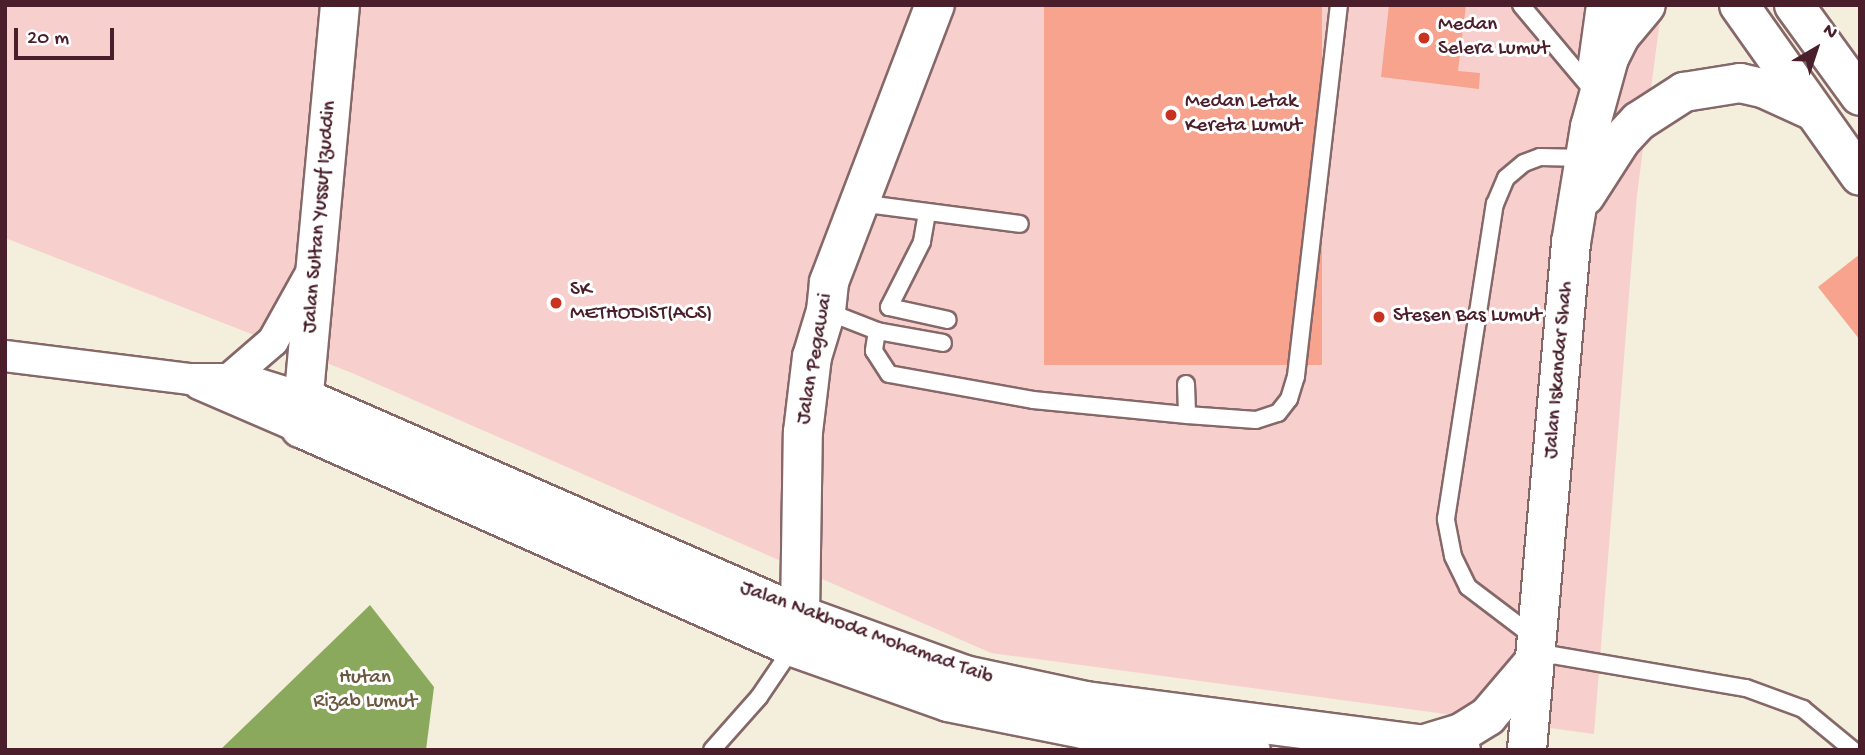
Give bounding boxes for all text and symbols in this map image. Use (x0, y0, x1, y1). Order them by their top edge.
place label: Medan Selera Lumut (1438, 13, 1549, 63)
scale bar (18, 14, 117, 58)
north arrow (1781, 14, 1851, 84)
text: N (1817, 19, 1842, 45)
text: 20 m (27, 27, 69, 52)
marker: Medan Selera Lumut (1416, 30, 1432, 46)
place label: Medan Letak Kereta Lumut (1185, 90, 1302, 140)
street label: Jalan Sultan Yussuf Izuddin (298, 100, 344, 334)
marker: Medan Letak Kereta Lumut (1163, 107, 1179, 123)
place label: SK METHODIST(ACS) (570, 278, 712, 328)
street label: Jalan Iskandar Shah (1540, 280, 1580, 460)
street label: Jalan Pegawai (792, 292, 840, 426)
marker: SK METHODIST(ACS) (548, 295, 564, 311)
place label: Stesen Bas Lumut (1393, 304, 1542, 330)
marker: Stesen Bas Lumut (1371, 309, 1387, 325)
street label: Jalan Nakhoda Mohamad Taib (736, 576, 996, 692)
park label: Hutan Rizab Lumut (313, 666, 417, 716)

